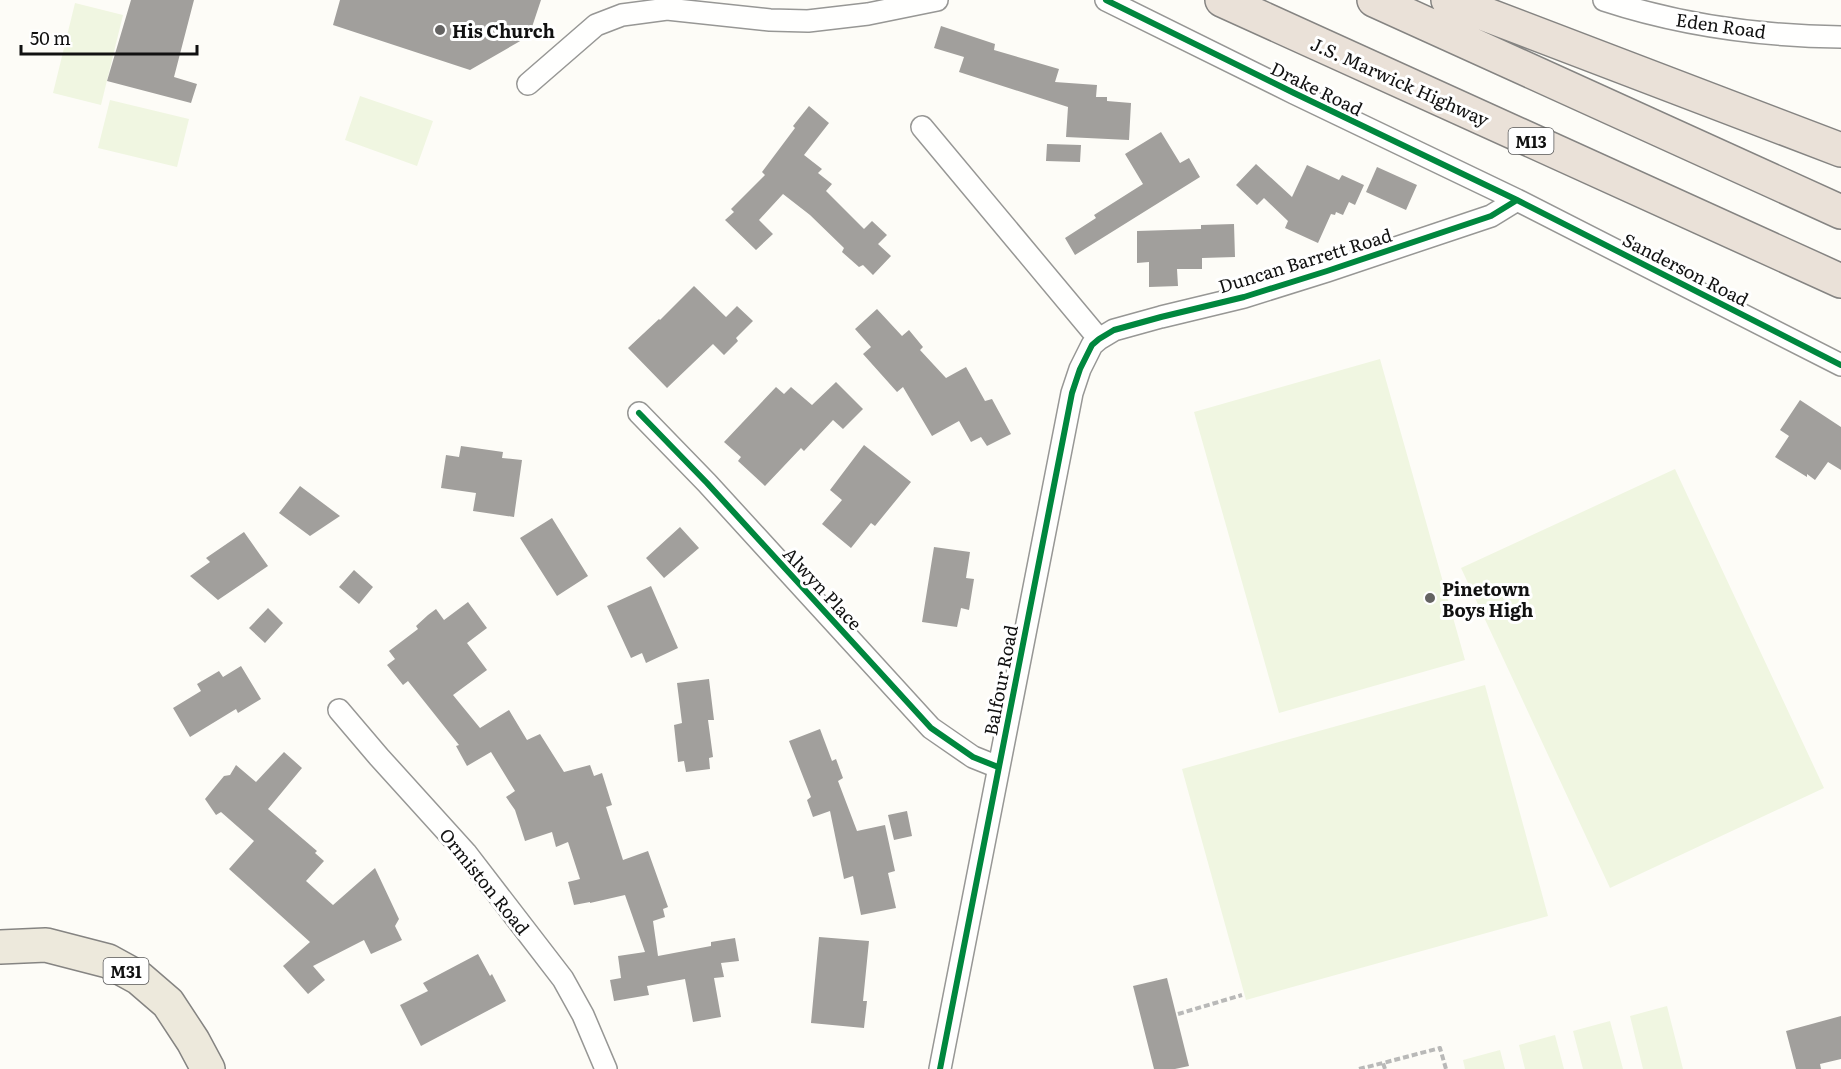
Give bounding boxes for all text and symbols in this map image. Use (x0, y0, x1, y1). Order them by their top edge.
street label: Eden Road (1674, 5, 1768, 45)
place label: His Church (452, 17, 555, 44)
scale bar (21, 18, 196, 56)
marker: His Church (433, 23, 447, 37)
text: 50 m (30, 24, 71, 51)
street label: J.S. Marwick Highway (1307, 30, 1494, 133)
street label: Drake Road (1266, 54, 1368, 122)
road number: M13 (1508, 128, 1553, 154)
street label: Duncan Barrett Road (1215, 221, 1395, 299)
street label: Sanderson Road (1618, 226, 1754, 312)
street label: Alwyn Place (777, 540, 869, 636)
place label: Pinetown Boys High (1442, 575, 1533, 623)
marker: Pinetown Boys High (1423, 591, 1437, 605)
street label: Balfour Road (976, 622, 1024, 738)
street label: Ormiston Road (433, 822, 537, 940)
road number: M31 (104, 958, 148, 984)

